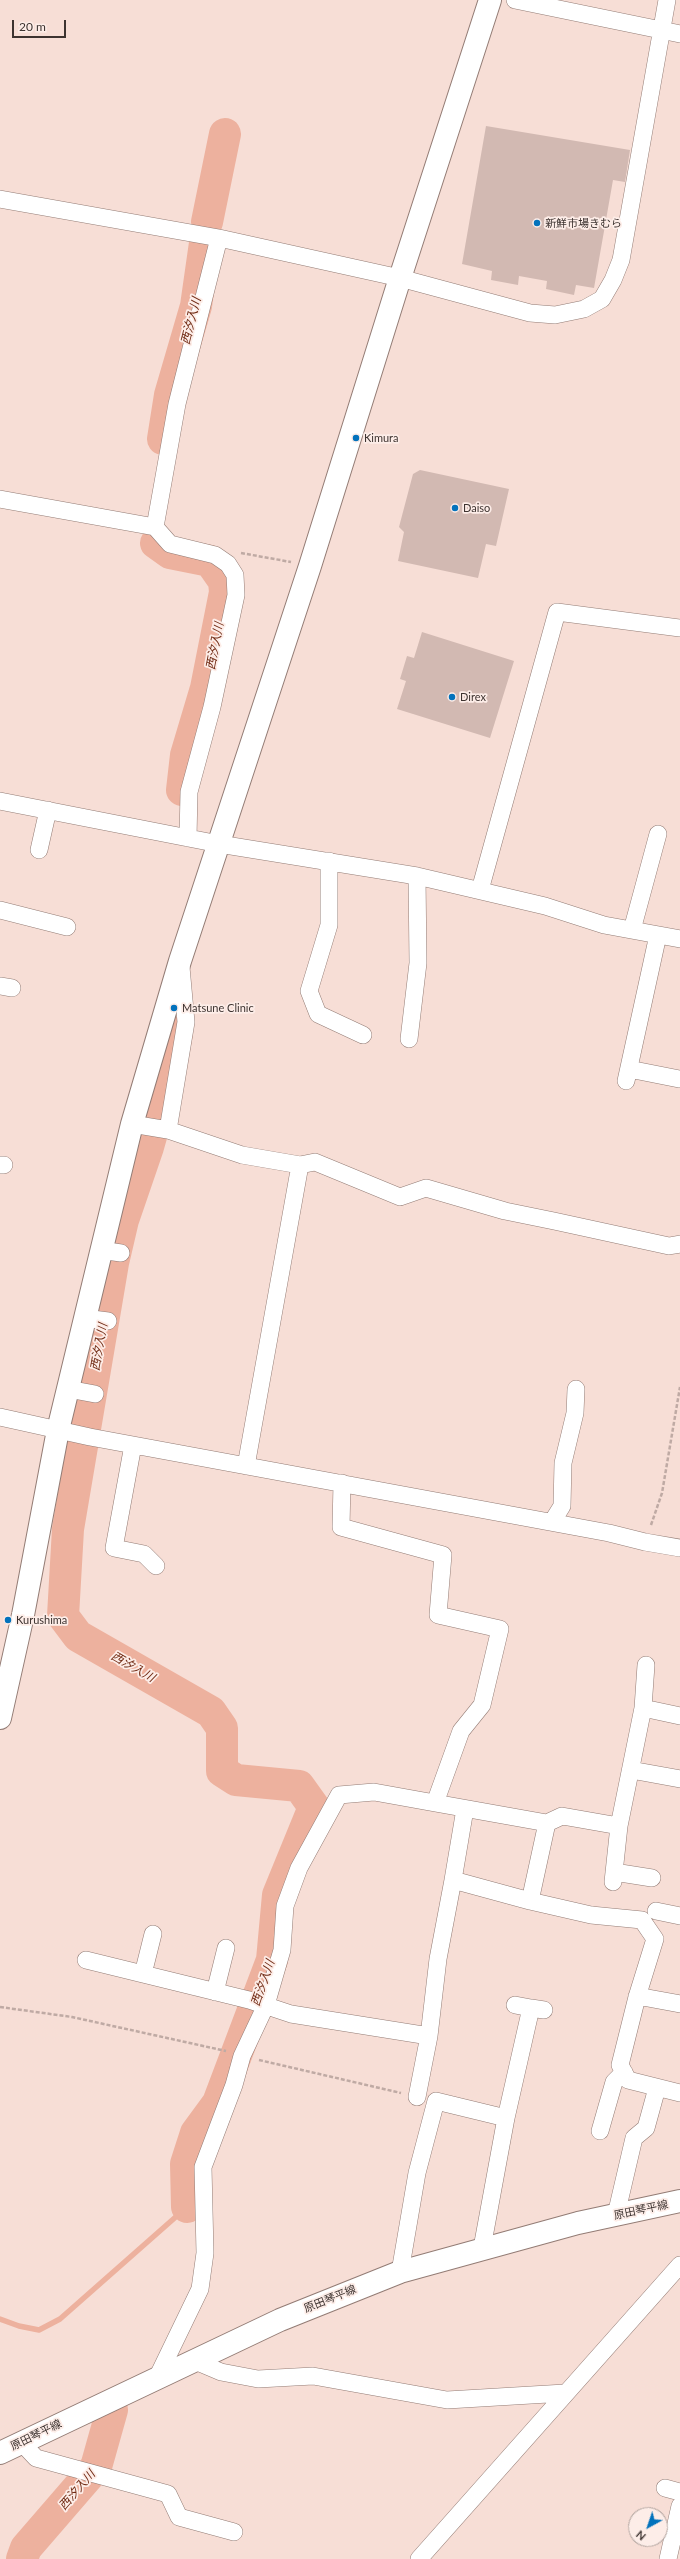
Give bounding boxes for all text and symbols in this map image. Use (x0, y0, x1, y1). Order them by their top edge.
scale bar (14, 12, 68, 38)
text: 20 m (19, 19, 46, 34)
place label: 新鮮市場きむら (545, 216, 622, 230)
marker: 新鮮市場きむら (532, 218, 542, 228)
water label: 西汐入川 (178, 296, 204, 346)
place label: Kimura (364, 431, 398, 445)
marker: Kimura (351, 433, 361, 443)
place label: Daiso (463, 501, 490, 515)
marker: Daiso (450, 503, 460, 513)
water label: 西汐入川 (203, 621, 227, 671)
place label: Direx (460, 690, 486, 704)
marker: Direx (447, 692, 457, 702)
place label: Matsune Clinic (182, 1001, 254, 1015)
marker: Matsune Clinic (169, 1003, 179, 1013)
water label: 西汐入川 (88, 1322, 110, 1372)
place label: Kurushima (16, 1613, 67, 1627)
marker: Kurushima (3, 1615, 13, 1625)
water label: 西汐入川 (109, 1649, 157, 1685)
water label: 西汐入川 (248, 1958, 278, 2008)
street label: 原田琴平線 (613, 2198, 669, 2222)
street label: 原田琴平線 (302, 2283, 358, 2315)
street label: 原田琴平線 (8, 2417, 64, 2453)
water label: 西汐入川 (56, 2467, 98, 2513)
north arrow (628, 2507, 668, 2547)
text: N (633, 2528, 648, 2544)

